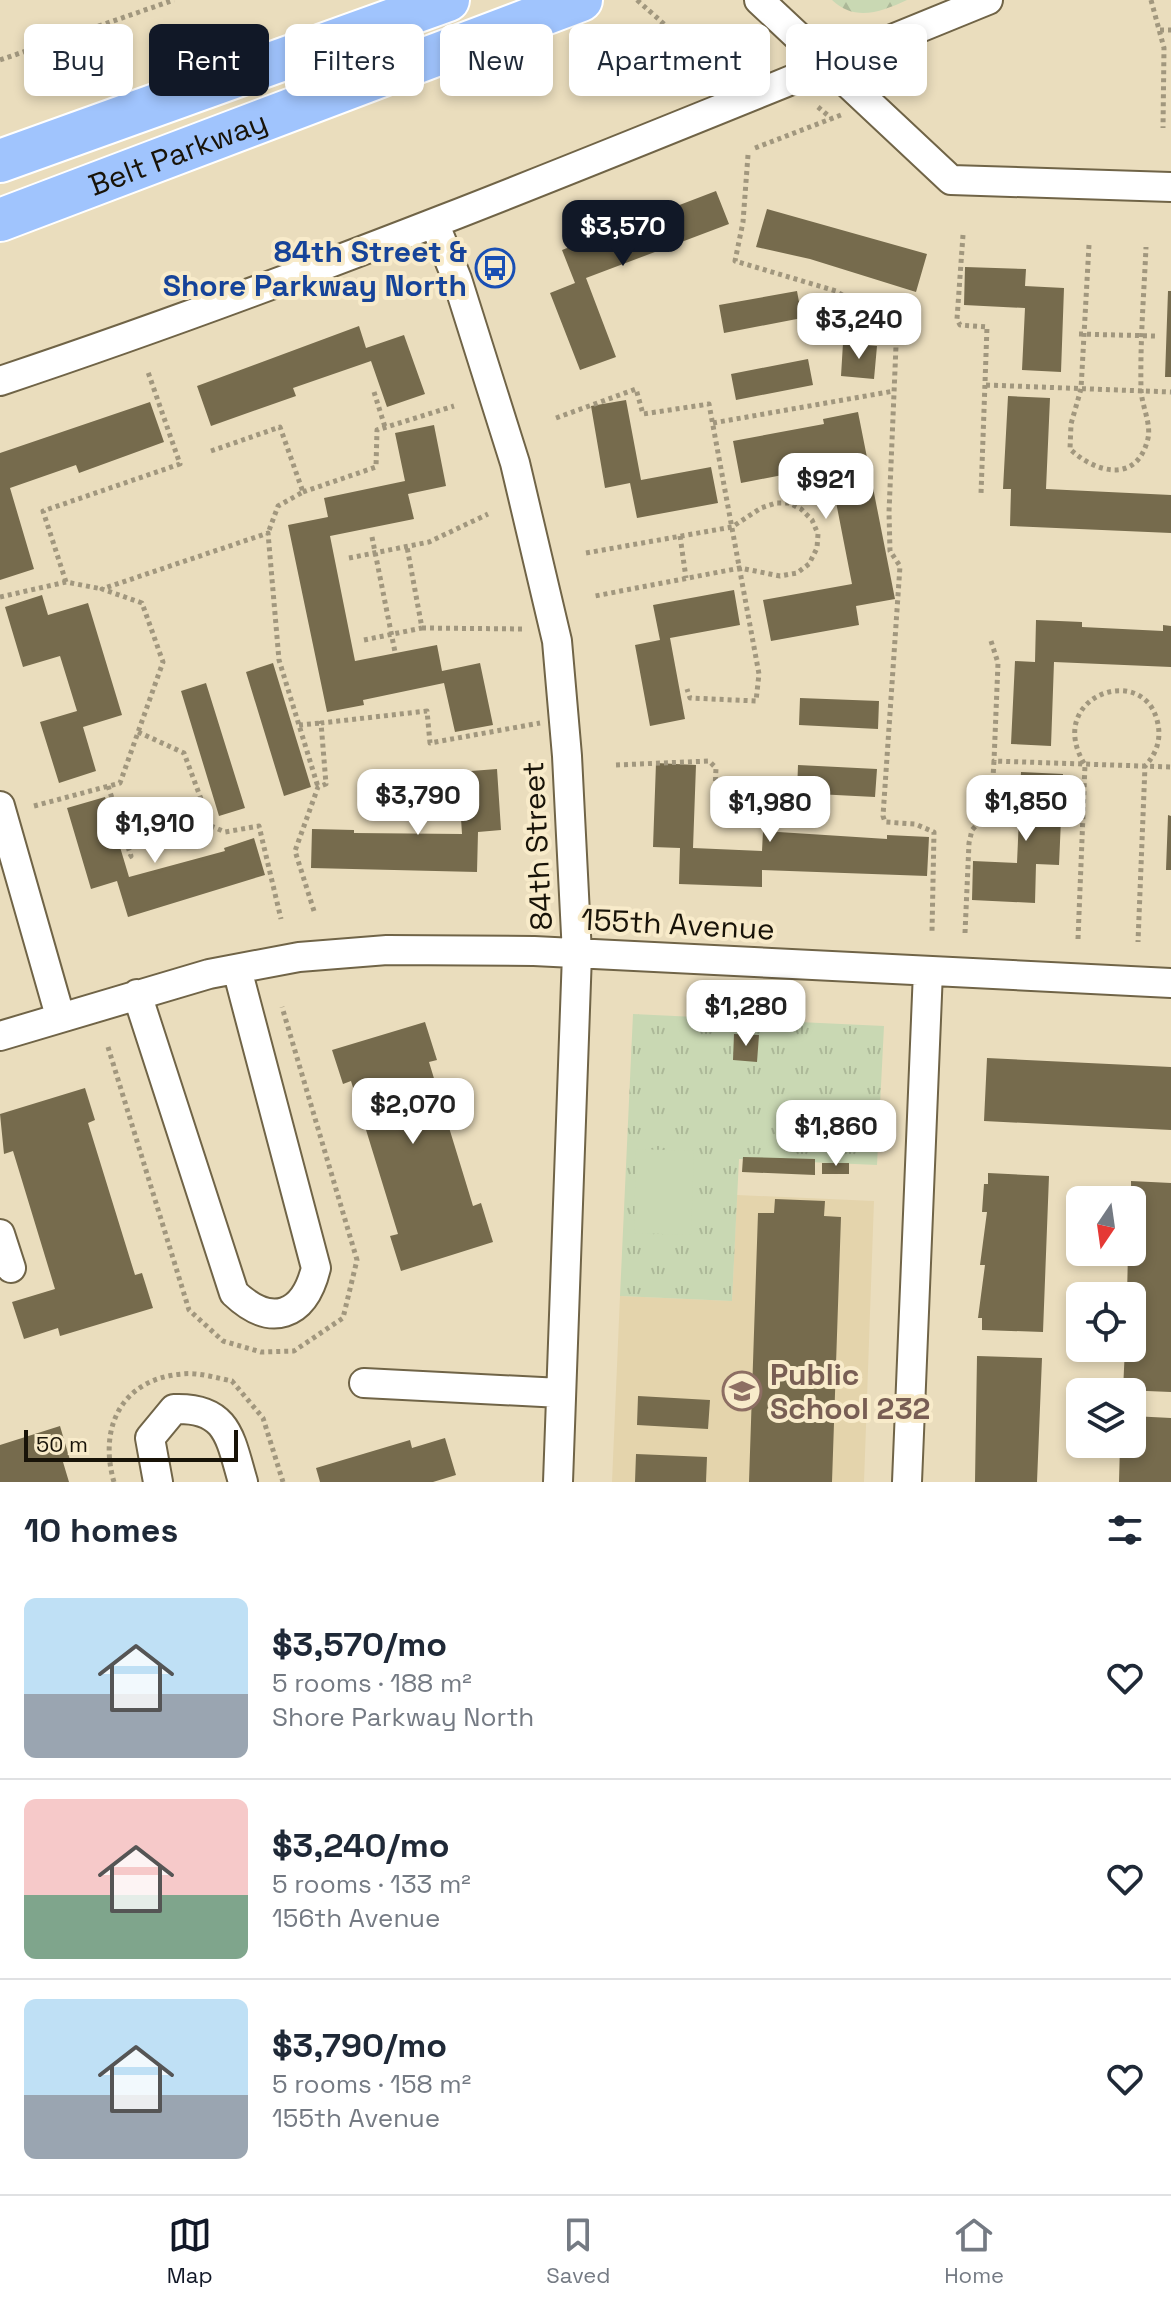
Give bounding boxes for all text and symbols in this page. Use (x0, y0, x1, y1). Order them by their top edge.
chip: Buy (24, 24, 133, 96)
chip: Rent (149, 24, 269, 96)
chip: Filters (285, 24, 424, 96)
chip: New (440, 24, 553, 96)
chip: Apartment (569, 24, 770, 96)
chip: House (786, 24, 927, 96)
street label: Belt Parkway (83, 101, 272, 204)
pin: $3,570 (558, 200, 688, 268)
text: $3,570 (580, 209, 666, 243)
place label: 84th Street & Shore Parkway North (163, 232, 467, 305)
bus stop icon: 84th Street & Shore Parkway North (474, 247, 516, 289)
pin: $3,240 (794, 293, 924, 361)
text: $3,240 (815, 302, 903, 336)
pin: $921 (779, 453, 873, 521)
text: $921 (796, 462, 856, 496)
street label: 84th Street (513, 761, 561, 931)
pin: $3,790 (353, 769, 483, 837)
pin: $1,850 (961, 775, 1091, 843)
pin: $1,980 (705, 776, 835, 844)
text: $3,790 (375, 778, 461, 812)
text: $1,850 (984, 784, 1068, 818)
text: $1,980 (728, 785, 812, 819)
pin: $1,910 (90, 797, 220, 865)
text: $1,910 (115, 806, 195, 840)
street label: 155th Avenue (580, 899, 776, 949)
pin: $1,280 (681, 980, 811, 1048)
text: $1,280 (704, 989, 788, 1023)
pin: $2,070 (348, 1078, 478, 1146)
text: $2,070 (370, 1087, 456, 1121)
pin: $1,860 (771, 1100, 901, 1168)
text: $1,860 (794, 1109, 878, 1143)
north arrow (1066, 1186, 1146, 1266)
map controls (1066, 1186, 1146, 1458)
button: locate (1066, 1282, 1146, 1362)
place label: Public School 232 (770, 1355, 930, 1428)
school or university icon: Public School 232 (721, 1370, 763, 1412)
button: layers (1066, 1378, 1146, 1458)
scale bar (24, 1426, 238, 1462)
text: 50 m (36, 1430, 88, 1458)
icon: filters (1103, 1508, 1147, 1552)
text: 10 homes (24, 1509, 178, 1552)
text: $3,570/mo (272, 1623, 447, 1666)
icon: home (88, 1630, 184, 1726)
icon: heart (1103, 1656, 1147, 1700)
text: 5 rooms · 188 m² (272, 1666, 472, 1700)
text: Shore Parkway North (272, 1700, 534, 1734)
text: $3,240/mo (272, 1824, 450, 1867)
icon: home (88, 1831, 184, 1927)
icon: heart (1103, 1857, 1147, 1901)
text: 5 rooms · 133 m² (272, 1867, 471, 1901)
text: 156th Avenue (272, 1901, 440, 1935)
text: $3,790/mo (272, 2024, 447, 2067)
icon: home (88, 2031, 184, 2127)
icon: heart (1103, 2057, 1147, 2101)
text: 5 rooms · 158 m² (272, 2067, 471, 2101)
text: 155th Avenue (272, 2101, 440, 2135)
tab: Map (167, 2213, 213, 2289)
tab: Saved (546, 2213, 611, 2289)
tab: Home (944, 2213, 1004, 2289)

